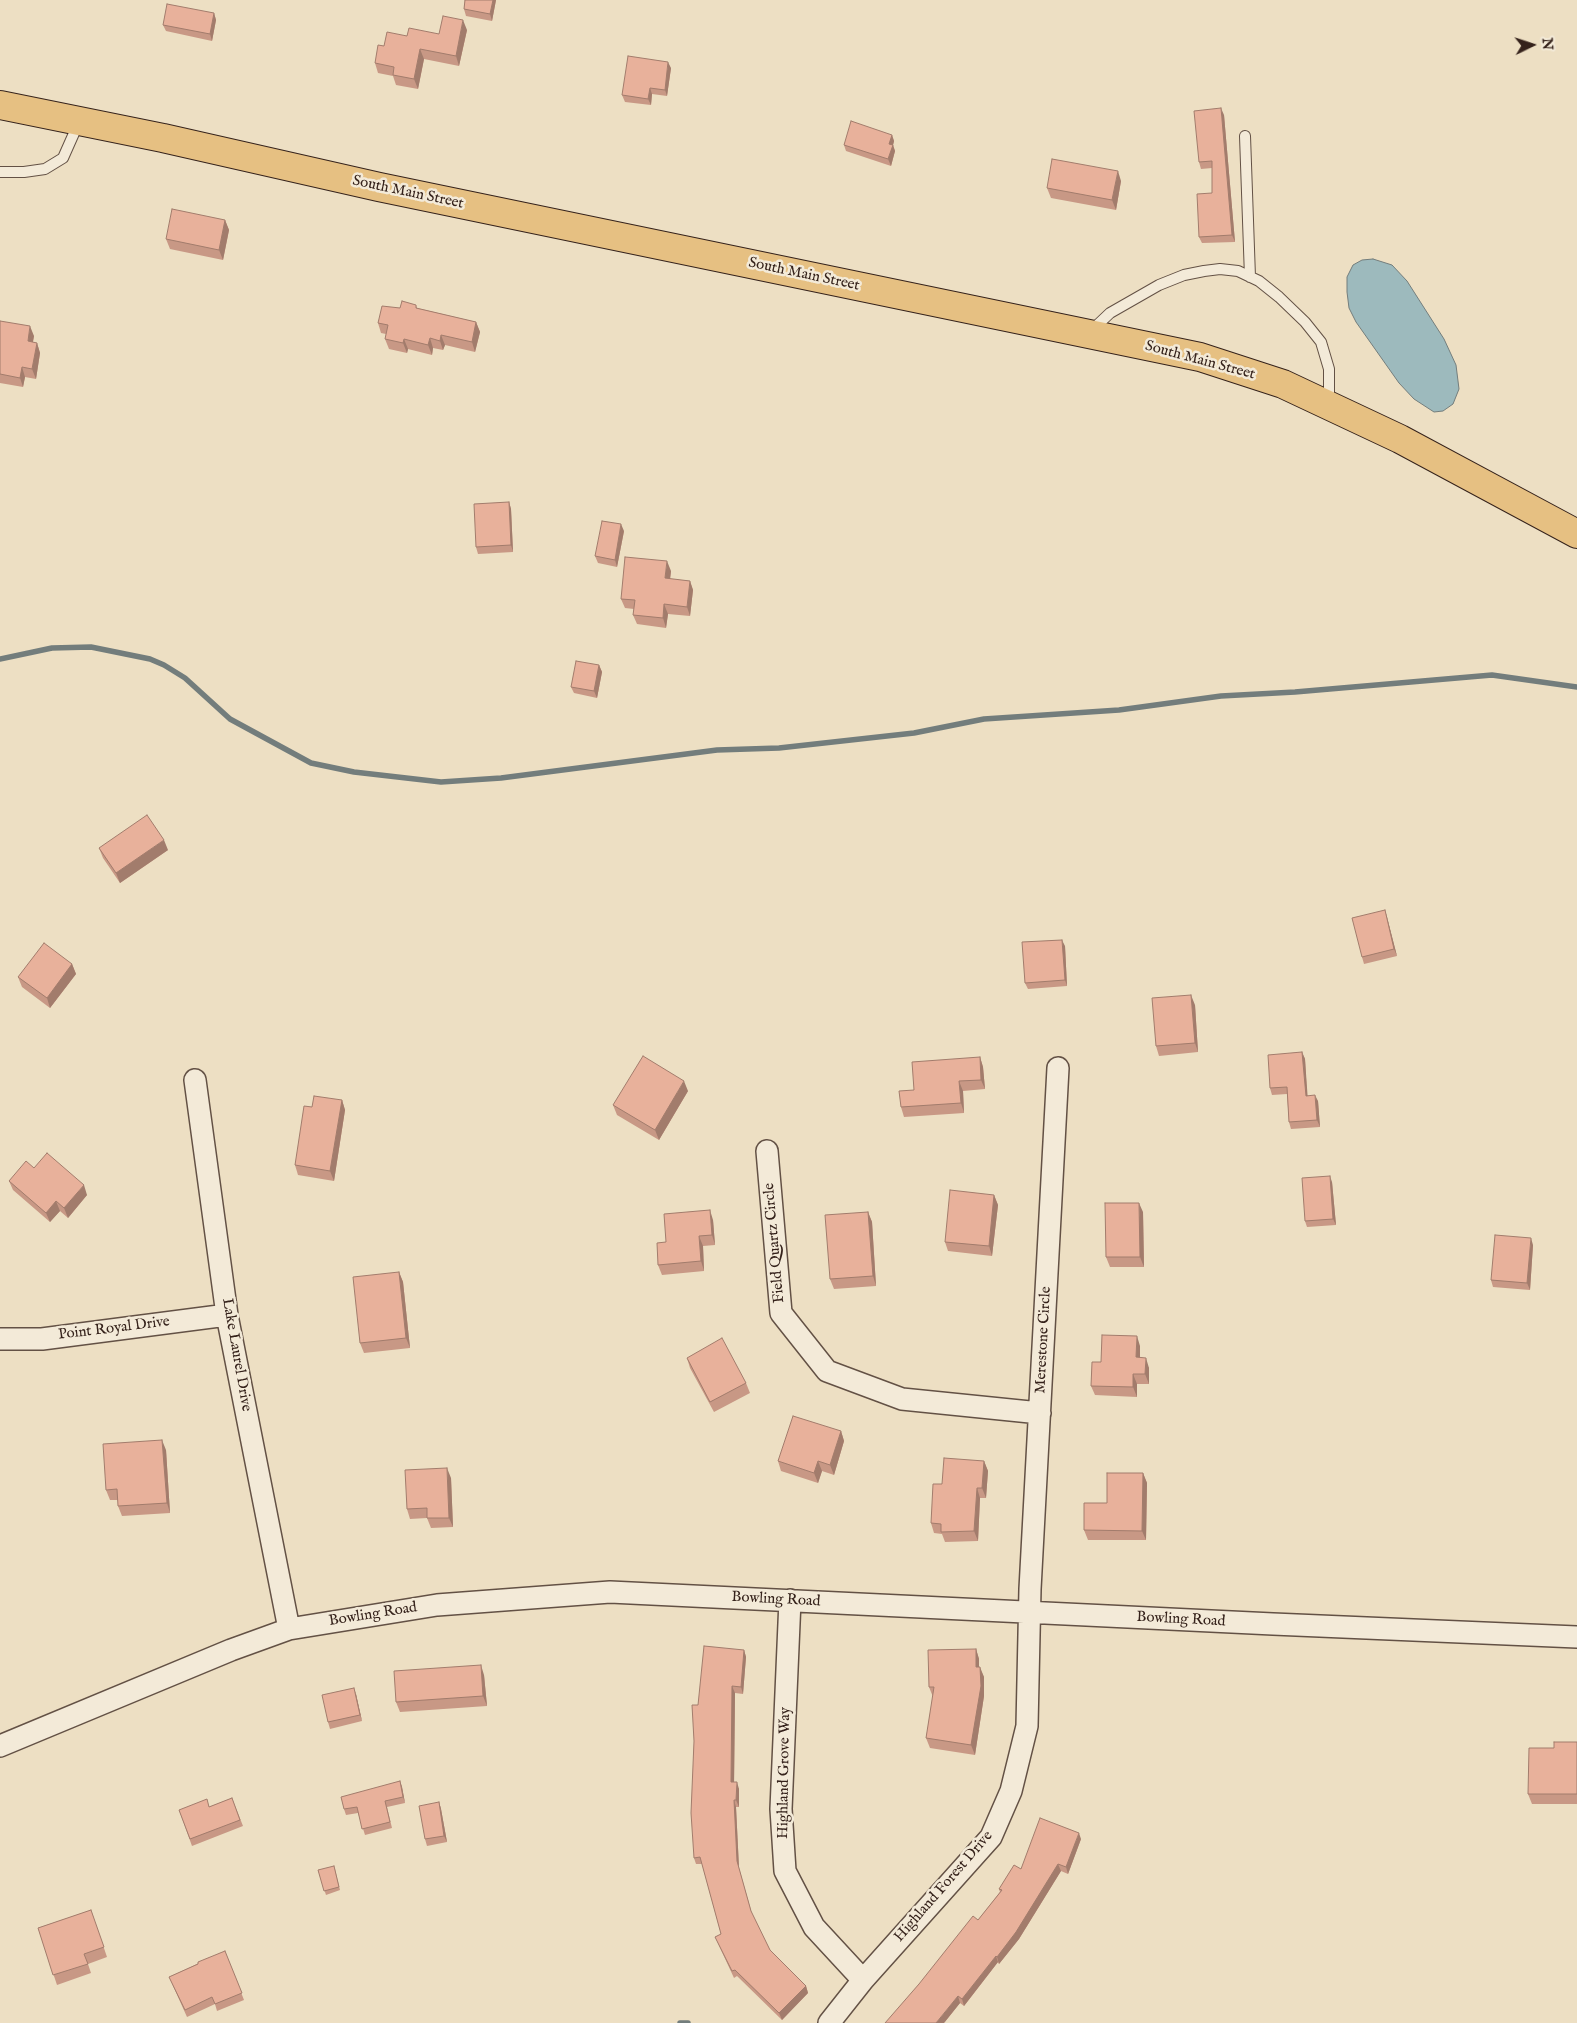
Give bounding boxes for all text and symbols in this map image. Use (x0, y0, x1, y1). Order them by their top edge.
north arrow (1507, 20, 1557, 70)
text: N (1538, 37, 1556, 51)
street label: South Main Street (351, 172, 465, 214)
street label: South Main Street (747, 254, 861, 296)
street label: South Main Street (1143, 338, 1257, 384)
street label: Field Quartz Circle (761, 1182, 789, 1304)
street label: Merestone Circle (1032, 1286, 1056, 1394)
street label: Lake Laurel Drive (217, 1297, 255, 1413)
street label: Point Royal Drive (57, 1313, 171, 1345)
street label: Bowling Road (731, 1589, 821, 1611)
street label: Bowling Road (328, 1599, 418, 1631)
street label: Bowling Road (1136, 1609, 1226, 1631)
street label: Highland Grove Way (775, 1707, 795, 1839)
street label: Highland Forest Drive (891, 1828, 997, 1946)

